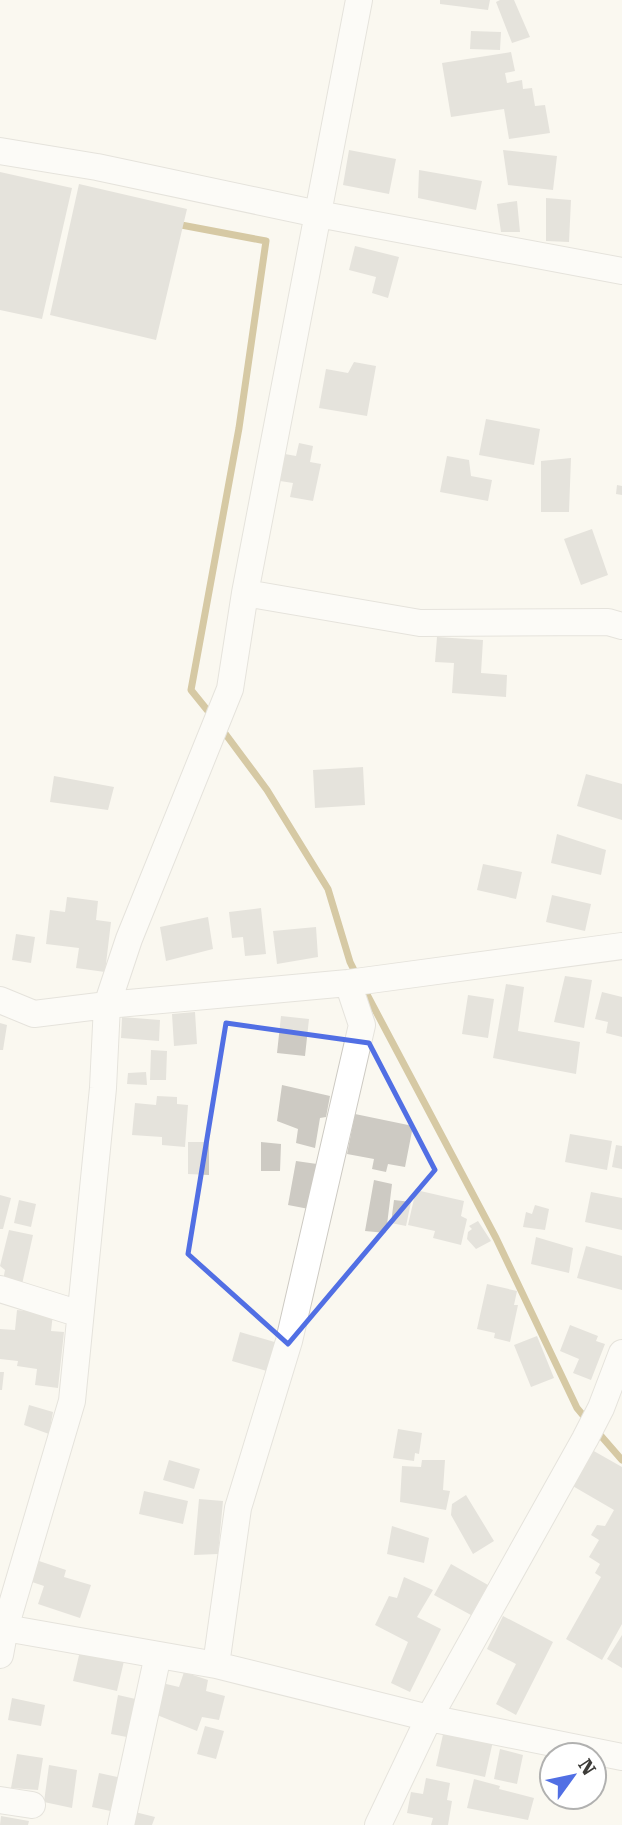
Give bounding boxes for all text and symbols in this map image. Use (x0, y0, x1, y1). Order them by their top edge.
north arrow (538, 1741, 608, 1811)
text: N (573, 1755, 601, 1780)

